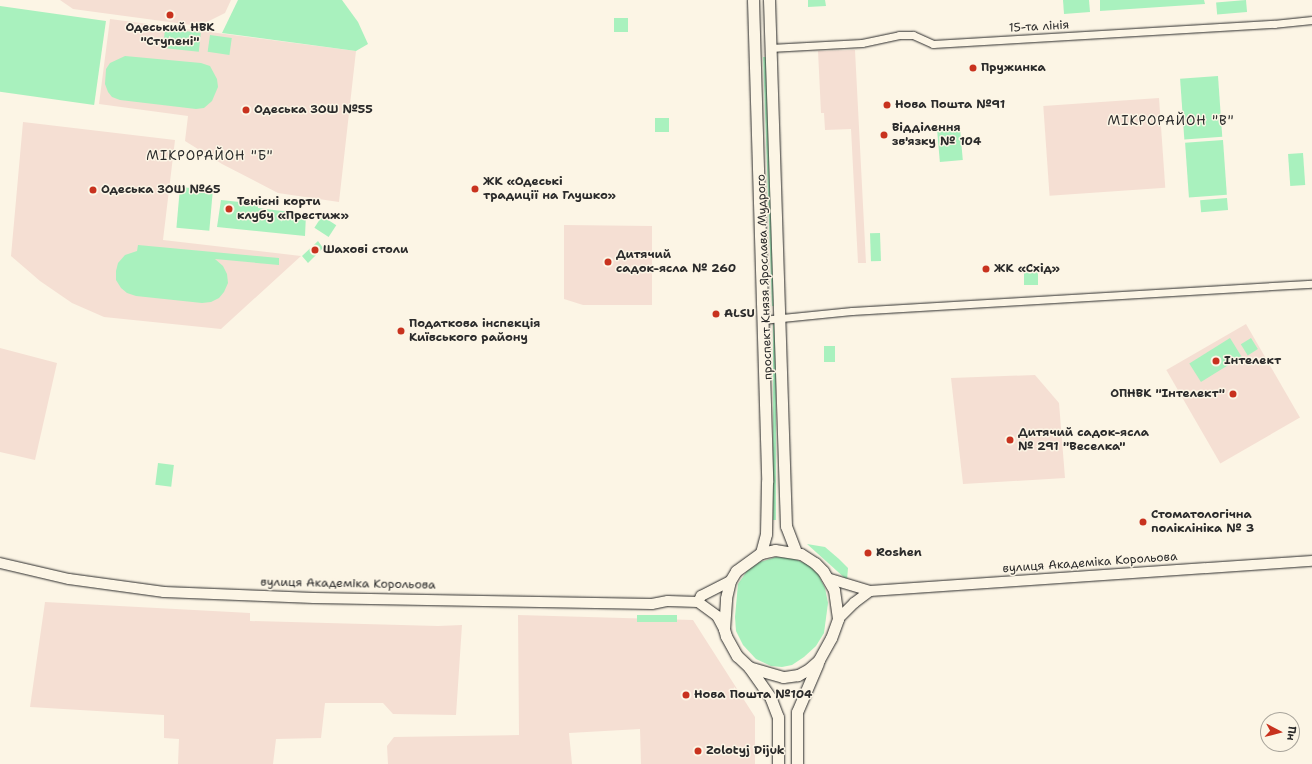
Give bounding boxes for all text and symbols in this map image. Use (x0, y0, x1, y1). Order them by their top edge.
marker: Одеський НВК "Ступені" (165, 10, 175, 20)
street label: 15-та лінія (1008, 18, 1070, 36)
place label: Одеський НВК "Ступені" (125, 21, 215, 49)
place label: Пружинка (981, 61, 1046, 75)
marker: Пружинка (968, 63, 978, 73)
place label: Нова Пошта №91 (895, 98, 1005, 112)
marker: Нова Пошта №91 (882, 100, 892, 110)
place label: Одеська ЗОШ №55 (254, 103, 373, 117)
marker: Одеська ЗОШ №55 (241, 105, 251, 115)
district label: МІКРОРАЙОН "В" (1108, 113, 1234, 129)
place label: Відділення зв'язку № 104 (892, 121, 981, 149)
marker: Відділення зв'язку № 104 (879, 130, 889, 140)
district label: МІКРОРАЙОН "Б" (146, 148, 274, 164)
street label: проспект Князя Ярослава Мудрого (754, 174, 776, 380)
place label: ЖК «Одеські традиції на Глушко» (483, 175, 616, 203)
place label: Одеська ЗОШ №65 (101, 183, 221, 197)
marker: ЖК «Одеські традиції на Глушко» (470, 184, 480, 194)
marker: Одеська ЗОШ №65 (88, 185, 98, 195)
place label: Тенісні корти клубу «Престиж» (237, 195, 349, 223)
marker: Тенісні корти клубу «Престиж» (224, 204, 234, 214)
place label: Шахові столи (323, 243, 408, 257)
marker: Шахові столи (310, 245, 320, 255)
place label: Дитячий садок-ясла № 260 (616, 248, 736, 276)
marker: Дитячий садок-ясла № 260 (603, 257, 613, 267)
place label: ЖК «Схід» (994, 262, 1060, 276)
marker: ЖК «Схід» (981, 264, 991, 274)
place label: ALSU (724, 307, 755, 321)
marker: ALSU (711, 309, 721, 319)
place label: Податкова інспекція Київського району (409, 317, 540, 345)
marker: Податкова інспекція Київського району (396, 326, 406, 336)
place label: Інтелект (1224, 354, 1281, 368)
marker: Інтелект (1211, 356, 1221, 366)
place label: ОПНВК "Інтелект" (1110, 387, 1225, 401)
marker: ОПНВК "Інтелект" (1228, 389, 1238, 399)
place label: Дитячий садок-ясла № 291 "Веселка" (1018, 426, 1149, 454)
marker: Дитячий садок-ясла № 291 "Веселка" (1005, 435, 1015, 445)
place label: Стоматологічна поліклініка № 3 (1151, 508, 1254, 536)
marker: Стоматологічна поліклініка № 3 (1138, 517, 1148, 527)
place label: Roshen (876, 546, 922, 560)
marker: Roshen (863, 548, 873, 558)
street label: вулиця Академіка Корольова (1002, 550, 1178, 576)
street label: вулиця Академіка Корольова (260, 575, 436, 593)
place label: Нова Пошта №104 (694, 688, 812, 702)
marker: Нова Пошта №104 (681, 690, 691, 700)
north arrow (1260, 712, 1300, 752)
text: Пн (1283, 725, 1300, 742)
place label: Zolotyj Dijuk (706, 744, 785, 758)
marker: Zolotyj Dijuk (693, 746, 703, 756)

